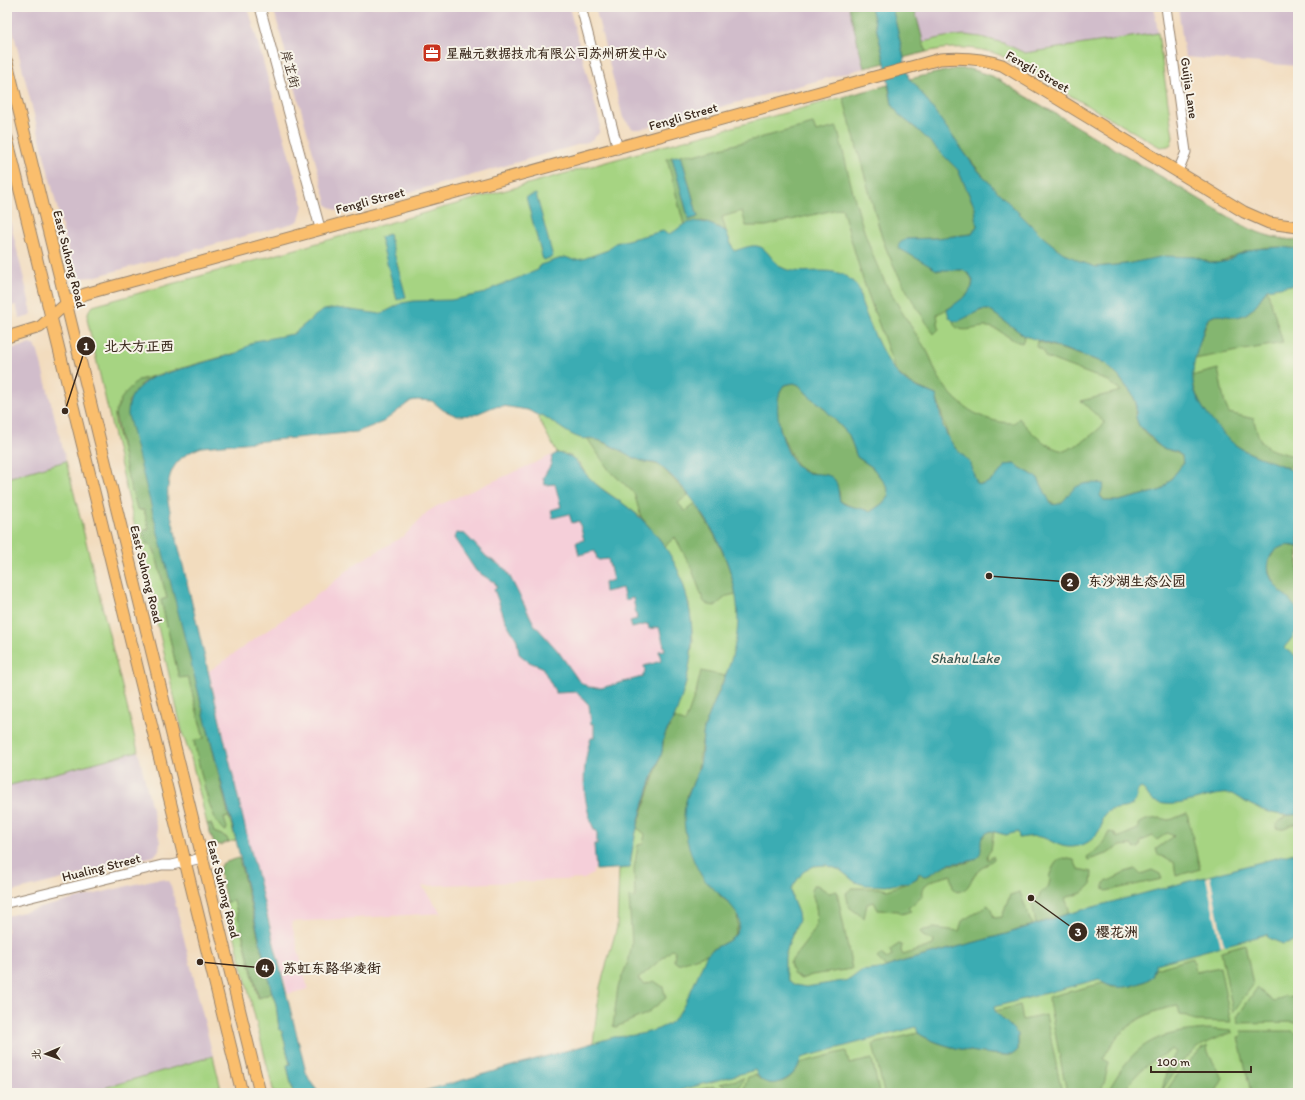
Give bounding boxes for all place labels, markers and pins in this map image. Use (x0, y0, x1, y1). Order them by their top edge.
office icon: 星融元数据技术有限公司苏州研发中心 (421, 42, 443, 64)
place label: 星融元数据技术有限公司苏州研发中心 (446, 46, 667, 61)
callout: 北大方正西 (76, 333, 182, 359)
callout: 东沙湖生态公园 (1060, 569, 1194, 595)
callout: 樱花洲 (1068, 919, 1146, 945)
callout: 苏虹东路华凌街 (255, 955, 389, 981)

